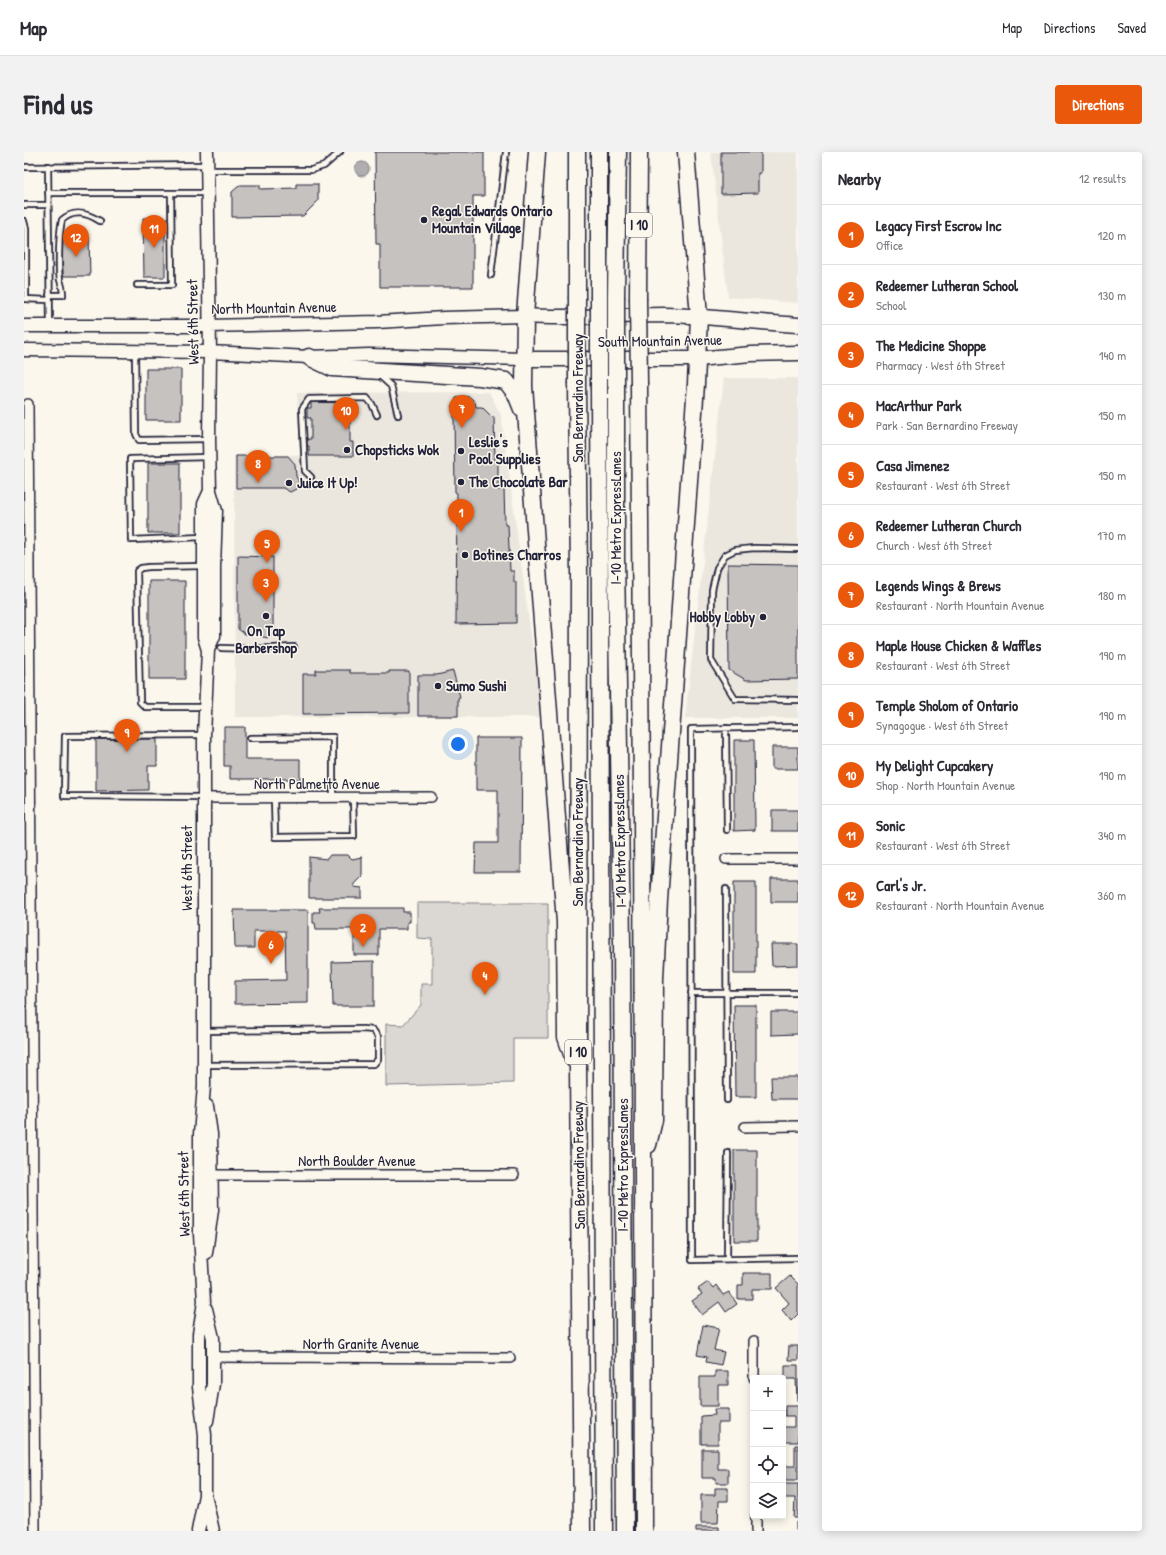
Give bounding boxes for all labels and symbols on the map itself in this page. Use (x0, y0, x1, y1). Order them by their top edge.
place label: Regal Edwards Ontario Mountain Village (432, 200, 552, 239)
road number: I 10 (626, 213, 652, 237)
pin: 11 (141, 215, 167, 248)
marker: Regal Edwards Ontario Mountain Village (419, 215, 429, 225)
pin: 12 (63, 224, 89, 257)
street label: West 6th Street (181, 278, 204, 365)
street label: North Mountain Avenue (211, 296, 337, 319)
street label: South Mountain Avenue (598, 329, 722, 352)
street label: San Bernardino Freeway (567, 334, 588, 462)
pin: 7 (449, 395, 475, 428)
pin: 10 (333, 397, 359, 430)
place label: Leslie's Pool Supplies (469, 431, 541, 470)
place label: Chopsticks Wok (355, 439, 440, 461)
marker: Chopsticks Wok (342, 445, 352, 455)
marker: Leslie's Pool Supplies (456, 446, 466, 456)
pin: 8 (245, 450, 271, 483)
street label: I-10 Metro ExpressLanes (605, 451, 626, 585)
place label: The Chocolate Bar (468, 471, 568, 492)
place label: Juice It Up! (297, 472, 358, 494)
marker: The Chocolate Bar (456, 477, 466, 487)
marker: Juice It Up! (284, 478, 294, 488)
pin: 1 (448, 499, 474, 532)
pin: 5 (254, 530, 280, 563)
place label: Botines Charros (473, 544, 561, 565)
marker: Botines Charros (460, 550, 470, 560)
pin: 3 (253, 569, 279, 602)
place label: Hobby Lobby (689, 606, 756, 628)
marker: On Tap Barbershop (261, 611, 271, 621)
marker: Hobby Lobby (758, 612, 768, 622)
place label: On Tap Barbershop (235, 620, 297, 659)
place label: Sumo Sushi (446, 675, 507, 696)
marker: Sumo Sushi (433, 681, 443, 691)
pin: 9 (114, 719, 140, 752)
your location (448, 734, 468, 754)
street label: North Palmetto Avenue (254, 773, 380, 794)
street label: I-10 Metro ExpressLanes (608, 774, 631, 908)
street label: San Bernardino Freeway (567, 778, 588, 906)
street label: West 6th Street (176, 824, 197, 911)
pin: 2 (350, 914, 376, 947)
pin: 6 (258, 931, 284, 964)
pin: 4 (472, 962, 498, 995)
road number: I 10 (565, 1040, 591, 1064)
street label: I-10 Metro ExpressLanes (612, 1098, 633, 1232)
street label: San Bernardino Freeway (567, 1100, 590, 1230)
street label: West 6th Street (172, 1150, 195, 1237)
street label: North Boulder Avenue (298, 1150, 416, 1171)
street label: North Granite Avenue (303, 1333, 419, 1354)

